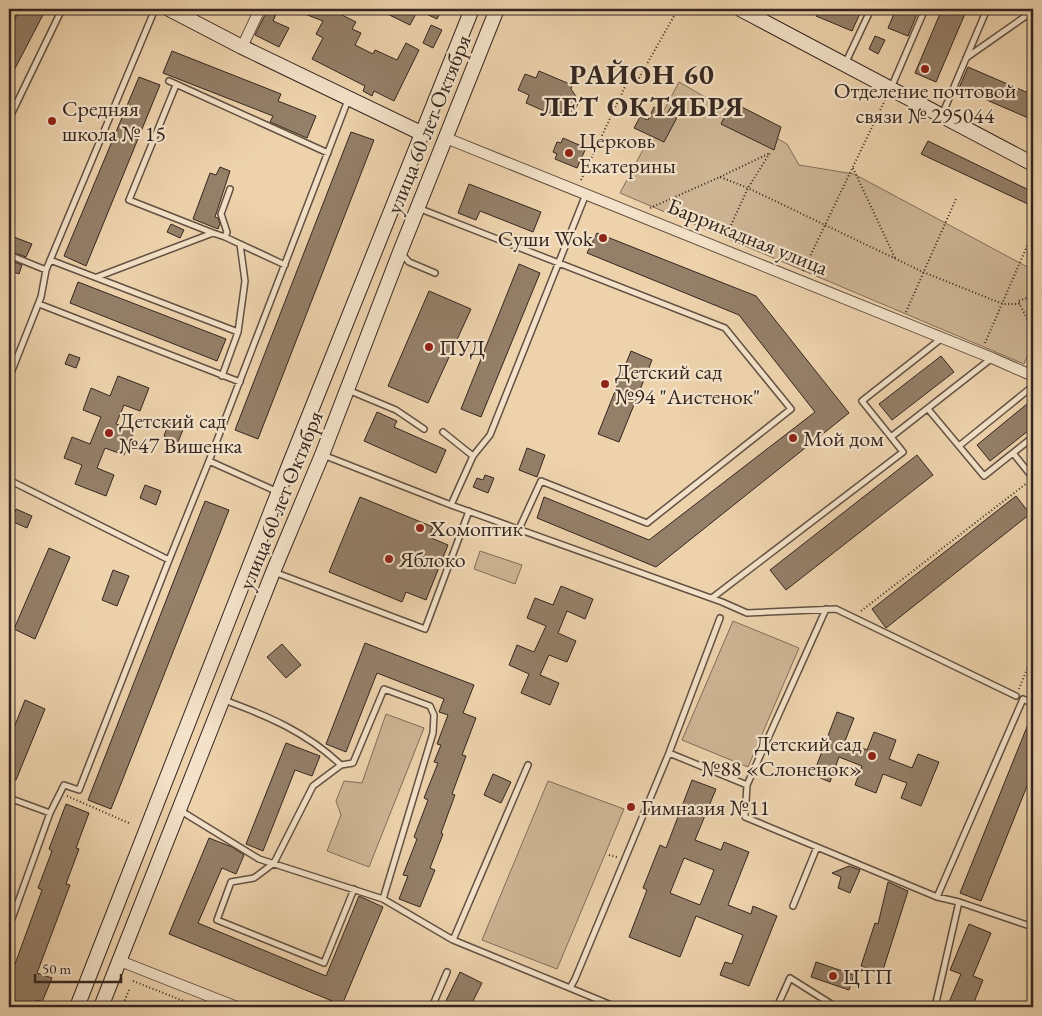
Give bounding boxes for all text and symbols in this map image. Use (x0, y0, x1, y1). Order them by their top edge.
street label: улица 60 лет Октября (379, 30, 478, 218)
district label: РАЙОН 60 ЛЕТ ОКТЯБРЯ (540, 56, 744, 124)
marker: Отделение почтовой связи № 295044 (919, 63, 931, 75)
place label: Отделение почтовой связи № 295044 (834, 76, 1017, 130)
place label: Средняя школа № 15 (62, 94, 166, 148)
marker: Средняя школа № 15 (46, 115, 58, 127)
place label: Церковь Екатерины (579, 126, 676, 180)
marker: Церковь Екатерины (563, 147, 575, 159)
street label: Баррикадная улица (663, 191, 833, 282)
place label: Суши Wok (498, 224, 594, 253)
marker: Суши Wok (597, 232, 609, 244)
place label: ПУД (439, 333, 485, 362)
marker: ПУД (423, 341, 435, 353)
place label: Детский сад №94 "Аистенок" (615, 357, 760, 411)
marker: Детский сад №94 "Аистенок" (599, 378, 611, 390)
place label: Детский сад №47 Вишенка (119, 406, 243, 460)
street label: улица 60 лет Октября (231, 406, 330, 594)
place label: Мой дом (803, 424, 884, 453)
marker: Детский сад №47 Вишенка (103, 427, 115, 439)
marker: Мой дом (787, 432, 799, 444)
place label: Хомоптик (429, 514, 524, 543)
marker: Хомоптик (414, 522, 426, 534)
place label: Яблоко (398, 545, 466, 574)
marker: Яблоко (383, 553, 395, 565)
place label: Детский сад №88 «Слоненок» (701, 729, 862, 783)
marker: Детский сад №88 «Слоненок» (866, 750, 878, 762)
place label: Гимназия №11 (641, 793, 770, 822)
marker: Гимназия №11 (625, 801, 637, 813)
scale bar (35, 951, 121, 983)
text: 50 m (42, 959, 71, 978)
place label: ЦТП (843, 962, 893, 991)
marker: ЦТП (827, 970, 839, 982)

